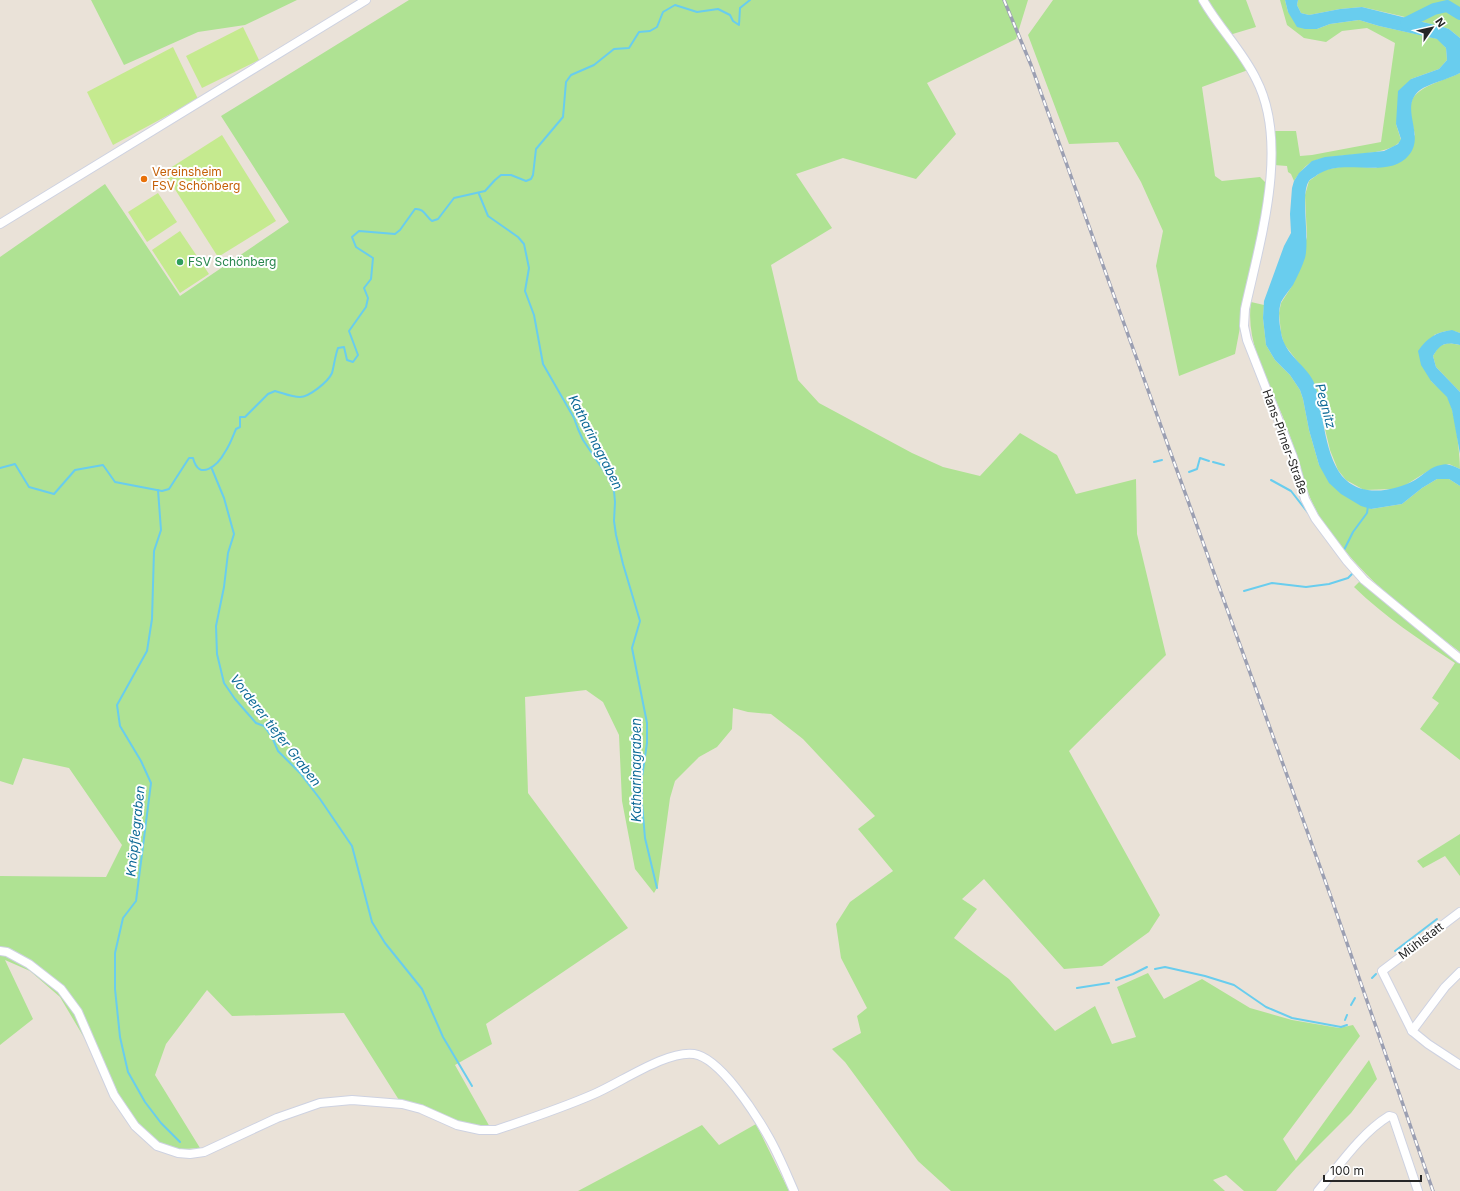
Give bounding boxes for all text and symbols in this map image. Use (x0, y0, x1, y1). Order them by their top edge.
north arrow (1412, 8, 1452, 48)
text: N (1432, 15, 1448, 30)
place label: Vereinsheim FSV Schönberg (152, 164, 240, 193)
marker: Vereinsheim FSV Schönberg (139, 174, 149, 184)
place label: FSV Schönberg (188, 254, 276, 269)
marker: FSV Schönberg (175, 257, 185, 267)
water label: Pegnitz (1312, 382, 1340, 430)
street label: Hans-Pirner-Straße (1259, 387, 1311, 496)
water label: Katharinagraben (565, 392, 627, 492)
water label: Vorderer tiefer Graben (227, 671, 325, 789)
water label: Katharinagraben (628, 718, 644, 822)
water label: Knöpflegraben (122, 784, 148, 877)
street label: Mühlstatt (1395, 919, 1446, 962)
scale bar (1324, 1157, 1421, 1183)
text: 100 m (1330, 1163, 1364, 1178)

